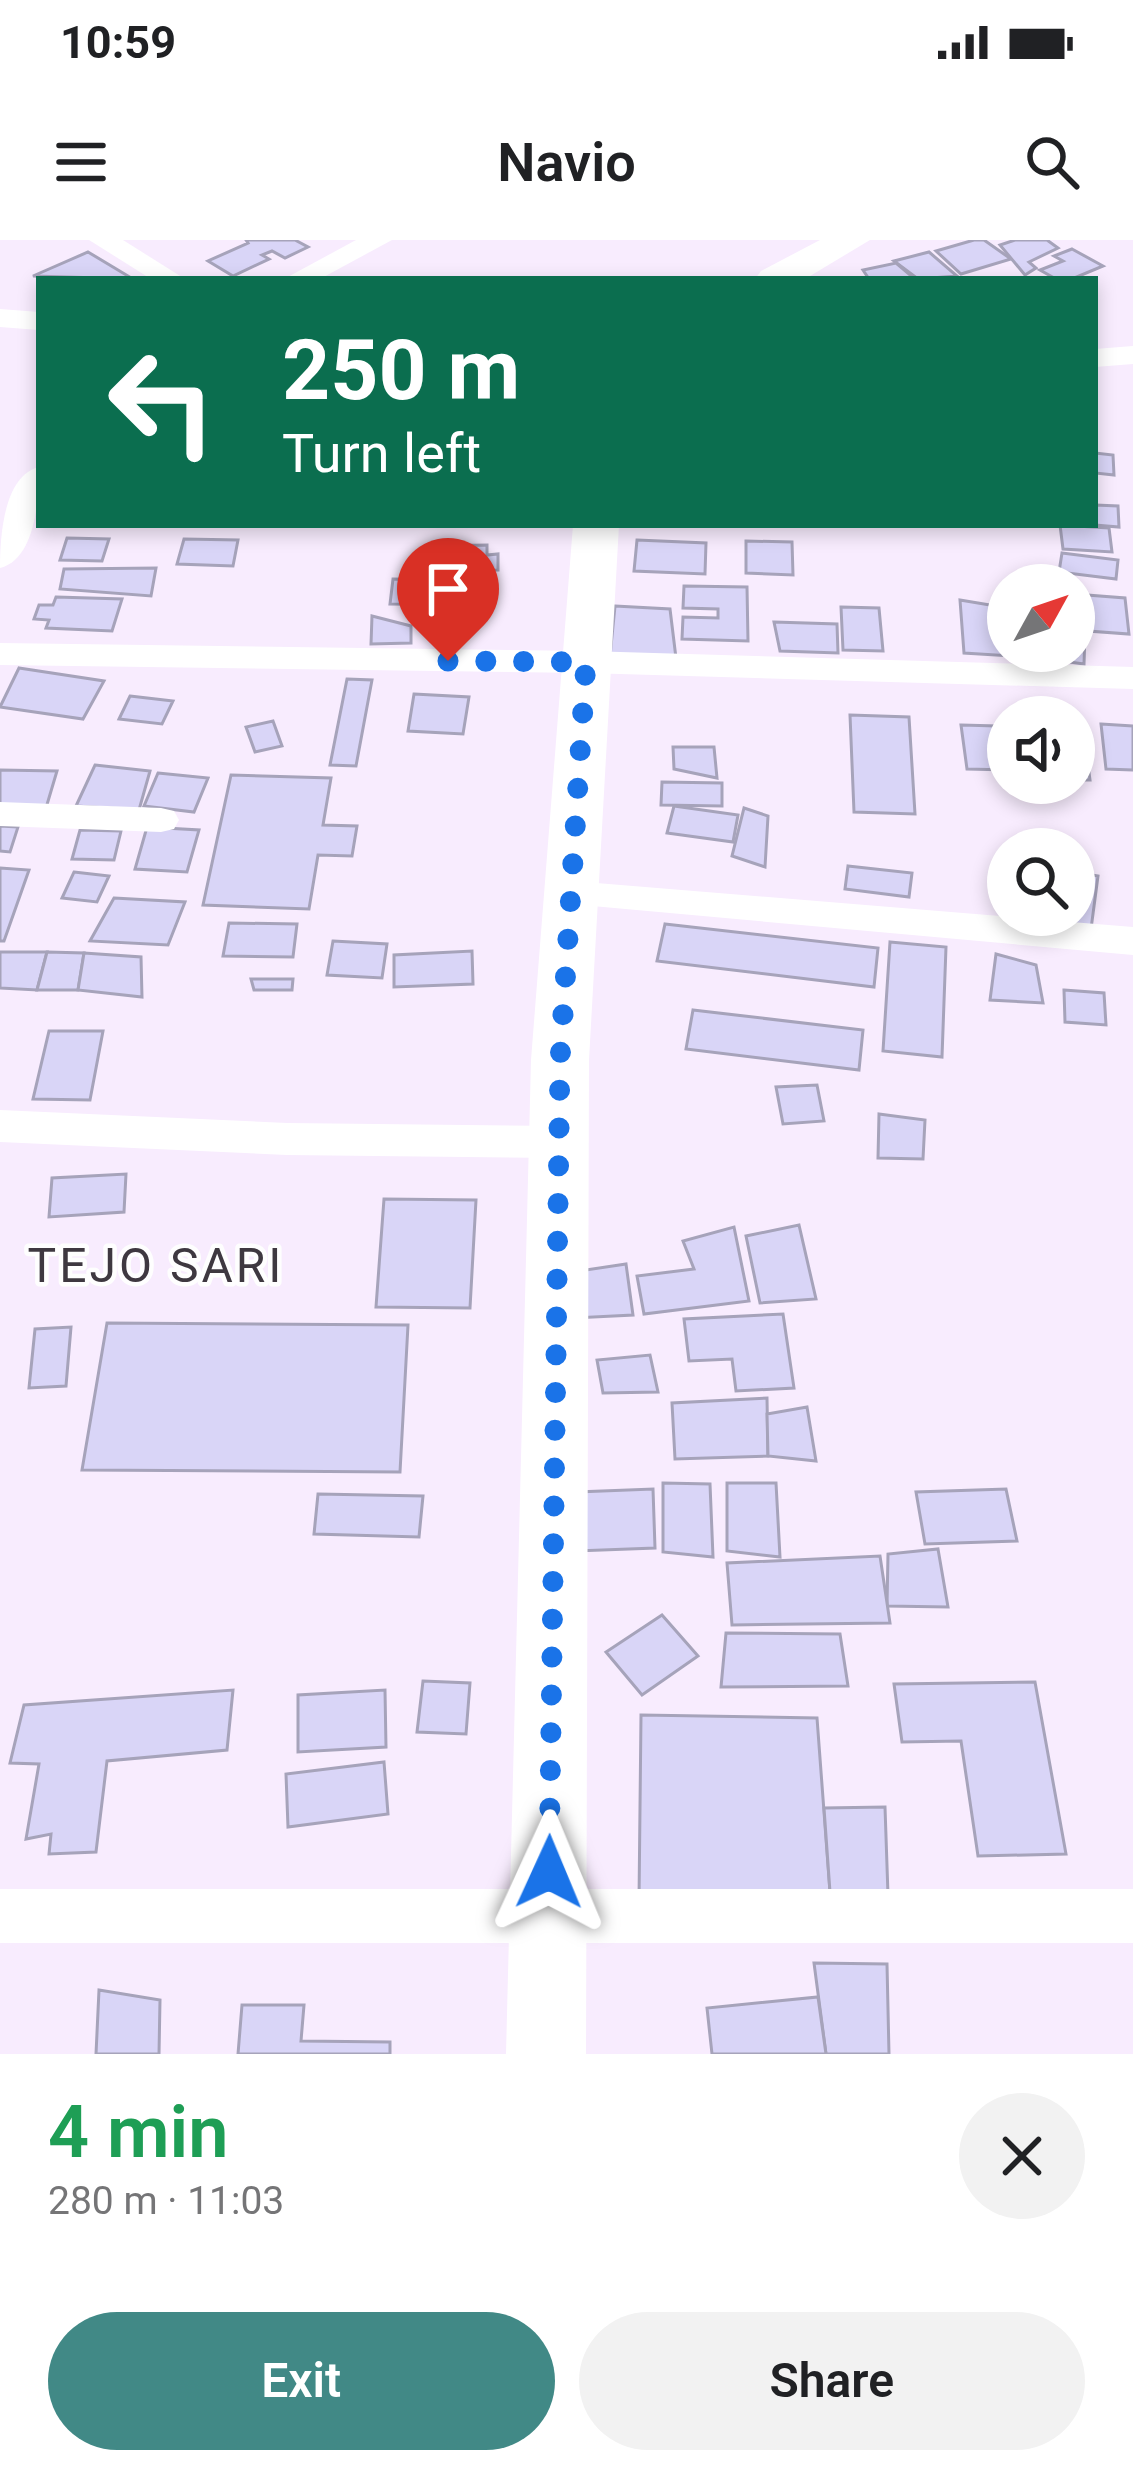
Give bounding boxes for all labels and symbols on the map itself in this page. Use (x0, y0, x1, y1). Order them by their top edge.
pin (397, 538, 499, 661)
north arrow (987, 564, 1095, 672)
district label: TEJO SARI (28, 1237, 284, 1294)
position arrow (486, 1809, 612, 1935)

